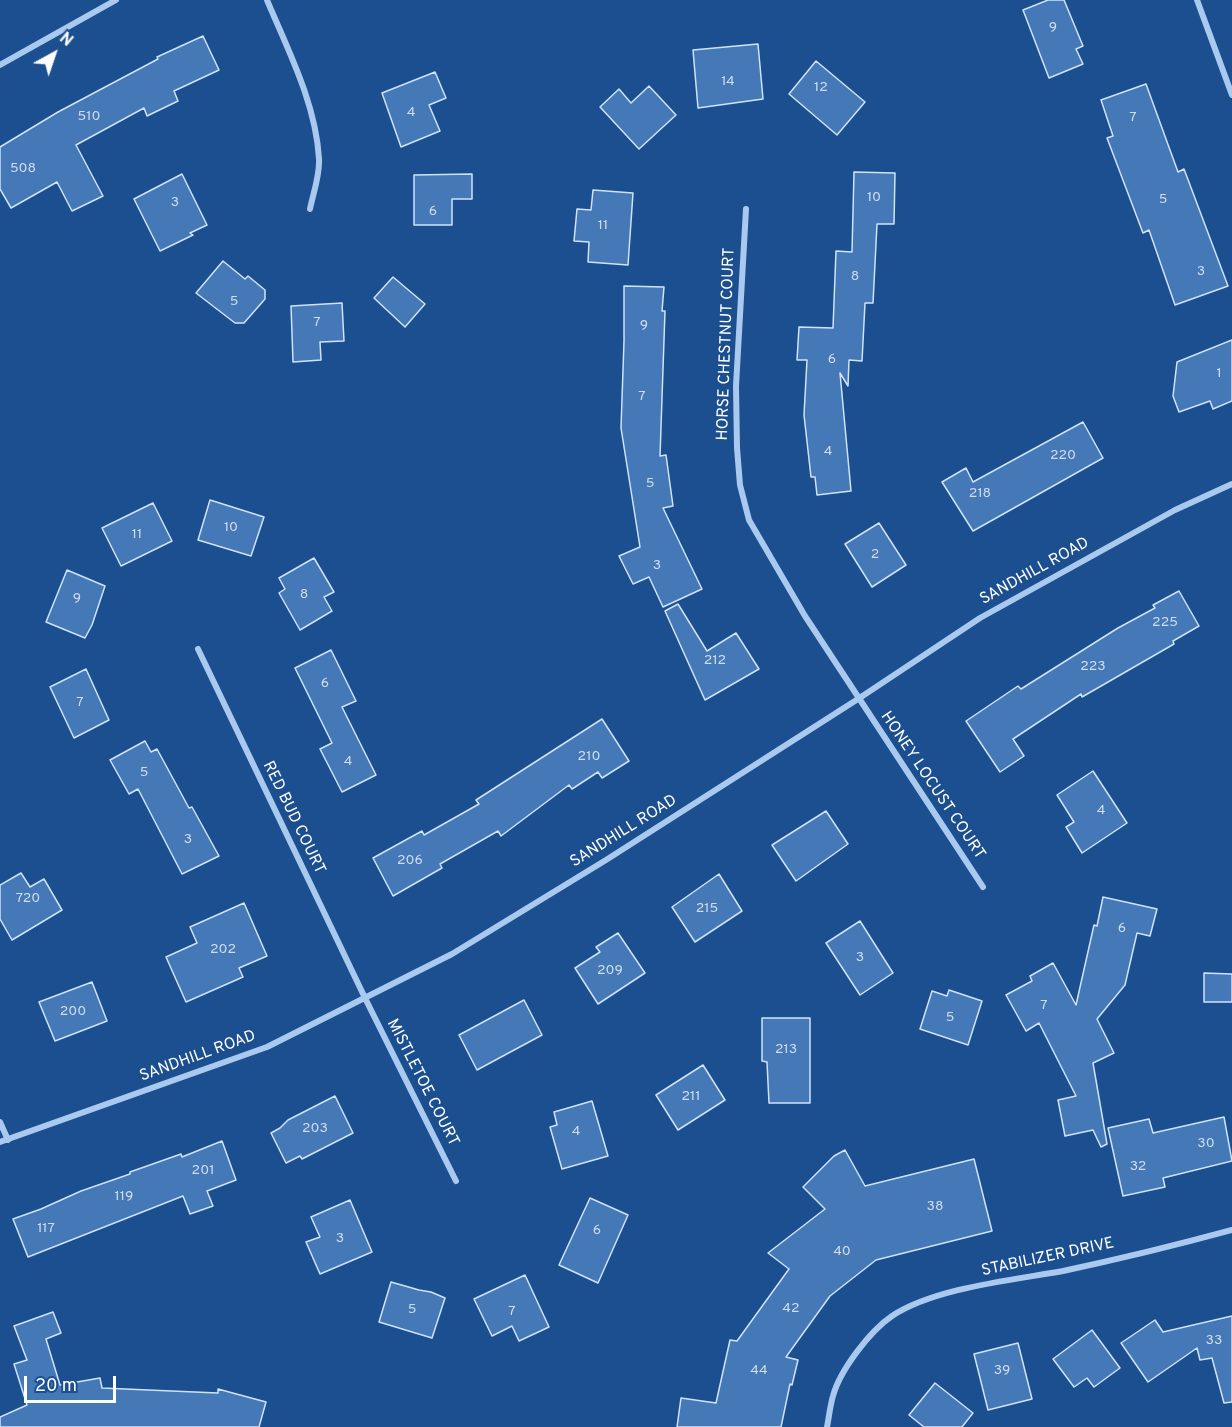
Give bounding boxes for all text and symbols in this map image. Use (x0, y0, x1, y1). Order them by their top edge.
house number: 9 (1049, 20, 1057, 36)
north arrow (24, 24, 84, 84)
text: N (55, 29, 76, 52)
house number: 14 (721, 74, 735, 90)
house number: 12 (814, 80, 828, 96)
house number: 4 (407, 105, 415, 121)
house number: 510 (78, 109, 100, 125)
house number: 7 (1129, 110, 1137, 126)
house number: 508 (10, 161, 36, 177)
house number: 10 (867, 190, 881, 206)
house number: 5 (1159, 192, 1167, 208)
house number: 3 (171, 195, 179, 211)
house number: 6 (429, 204, 437, 220)
house number: 11 (598, 218, 608, 234)
street label: HORSE CHESTNUT COURT (714, 247, 740, 441)
house number: 3 (1197, 264, 1205, 280)
house number: 8 (851, 269, 859, 285)
house number: 5 (230, 294, 238, 310)
house number: 7 (313, 315, 321, 331)
house number: 9 (640, 318, 648, 334)
house number: 6 (828, 352, 836, 368)
house number: 1 (1216, 366, 1222, 382)
house number: 7 (638, 389, 646, 405)
house number: 4 (824, 444, 832, 460)
house number: 220 (1050, 448, 1076, 464)
house number: 5 (646, 476, 654, 492)
house number: 218 (969, 486, 991, 502)
house number: 10 (224, 520, 238, 536)
house number: 11 (132, 527, 142, 543)
street label: SANDHILL ROAD (977, 534, 1093, 610)
house number: 2 (871, 547, 879, 563)
house number: 3 (653, 558, 661, 574)
house number: 8 (300, 587, 308, 603)
house number: 9 (73, 591, 81, 607)
house number: 225 (1152, 615, 1178, 631)
house number: 212 (704, 653, 726, 669)
house number: 223 (1080, 659, 1106, 675)
house number: 6 (321, 676, 329, 692)
house number: 7 (76, 695, 84, 711)
street label: HONEY LOCUST COURT (875, 708, 989, 864)
house number: 210 (578, 749, 600, 765)
house number: 4 (344, 754, 352, 770)
street label: RED BUD COURT (257, 758, 329, 878)
house number: 5 (140, 765, 148, 781)
street label: SANDHILL ROAD (567, 792, 681, 872)
house number: 4 (1097, 803, 1105, 819)
house number: 3 (184, 832, 192, 848)
house number: 206 (397, 853, 423, 869)
house number: 720 (16, 891, 40, 907)
house number: 215 (696, 901, 718, 917)
house number: 6 (1118, 921, 1126, 937)
house number: 202 (210, 942, 236, 958)
house number: 3 (856, 950, 864, 966)
house number: 209 (597, 963, 623, 979)
house number: 7 (1040, 998, 1048, 1014)
house number: 200 (60, 1004, 86, 1020)
house number: 5 (946, 1010, 954, 1026)
street label: MISTLETOE COURT (382, 1016, 462, 1150)
street label: SANDHILL ROAD (137, 1027, 259, 1087)
house number: 213 (775, 1042, 797, 1058)
house number: 211 (681, 1089, 701, 1105)
house number: 203 (302, 1121, 328, 1137)
house number: 4 (572, 1124, 580, 1140)
house number: 30 (1197, 1136, 1215, 1152)
house number: 32 (1130, 1159, 1146, 1175)
house number: 201 (192, 1163, 214, 1179)
house number: 119 (115, 1189, 133, 1205)
house number: 38 (927, 1199, 943, 1215)
house number: 117 (37, 1221, 55, 1237)
house number: 6 (593, 1223, 601, 1239)
house number: 3 (336, 1231, 344, 1247)
street label: STABILIZER DRIVE (980, 1235, 1116, 1281)
house number: 40 (833, 1244, 851, 1260)
house number: 42 (782, 1301, 800, 1317)
house number: 5 (408, 1302, 416, 1318)
house number: 7 (508, 1304, 516, 1320)
house number: 33 (1206, 1333, 1222, 1349)
house number: 44 (750, 1363, 768, 1379)
house number: 39 (994, 1363, 1010, 1379)
scale bar (27, 1364, 118, 1402)
text: 20 m (35, 1375, 77, 1398)

